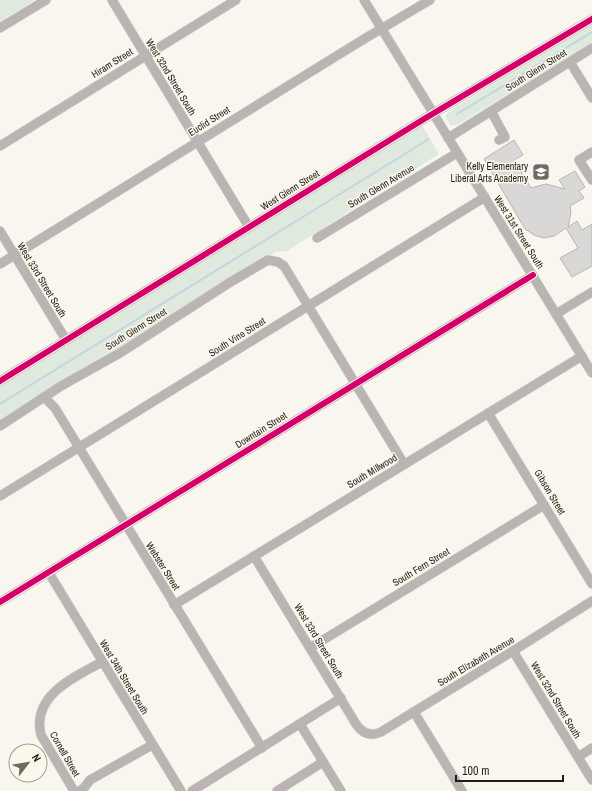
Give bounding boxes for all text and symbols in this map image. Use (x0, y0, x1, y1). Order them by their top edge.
street label: West 32nd Street South (143, 36, 199, 118)
street label: Hiram Street (89, 45, 136, 81)
street label: South Glenn Street (503, 46, 570, 94)
street label: Euclid Street (186, 103, 233, 139)
place label: Kelly Elementary Liberal Arts Academy (451, 160, 529, 185)
street label: South Glenn Avenue (345, 161, 417, 211)
school or university icon: Kelly Elementary Liberal Arts Academy (531, 162, 551, 182)
street label: West Glenn Street (258, 166, 322, 213)
street label: West 31st Street South (491, 193, 547, 271)
street label: West 33rd Street South (15, 240, 69, 320)
street label: South Glenn Street (103, 305, 170, 353)
street label: South Vine Street (206, 314, 268, 360)
street label: Downtain Street (233, 409, 290, 451)
street label: South Millwood (345, 451, 399, 491)
street label: Gibson Street (531, 467, 569, 518)
street label: Webster Street (143, 539, 183, 593)
street label: South Fern Street (390, 544, 453, 589)
street label: West 33rd Street South (292, 601, 346, 681)
street label: South Elizabeth Avenue (435, 633, 517, 689)
street label: West 34th Street South (97, 637, 151, 717)
street label: West 32nd Street South (528, 659, 584, 741)
street label: Cornell Street (47, 729, 84, 780)
north arrow (8, 743, 48, 783)
text: N (29, 751, 44, 764)
scale bar (456, 757, 563, 783)
text: 100 m (462, 763, 489, 779)

